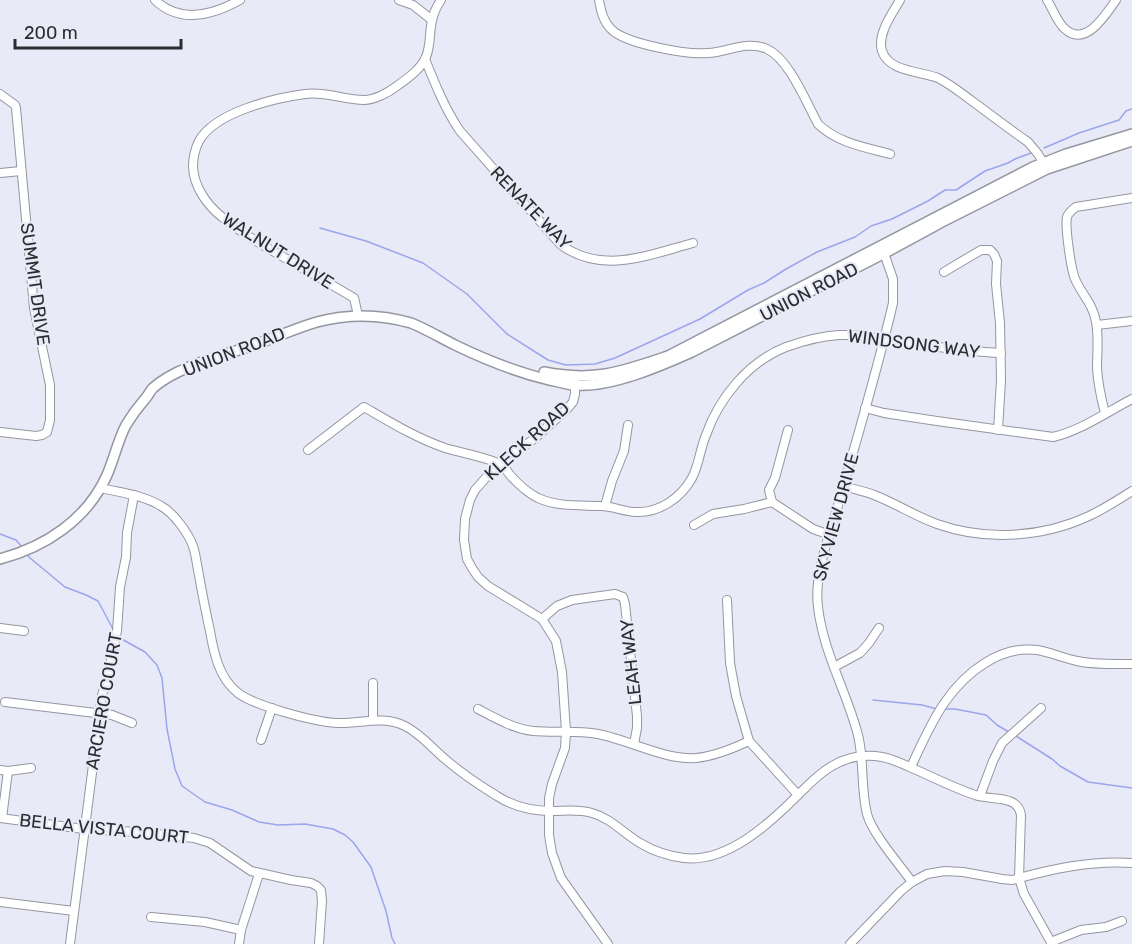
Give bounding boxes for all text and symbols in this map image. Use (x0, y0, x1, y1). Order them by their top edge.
scale bar (15, 12, 182, 50)
text: 200 m (24, 22, 78, 44)
street label: RENATE WAY (486, 162, 577, 255)
street label: WALNUT DRIVE (218, 208, 338, 294)
street label: SUMMIT DRIVE (16, 221, 54, 347)
street label: UNION ROAD (756, 258, 862, 326)
street label: UNION ROAD (180, 322, 288, 382)
street label: WINDSONG WAY (847, 325, 982, 363)
street label: KLECK ROAD (480, 397, 574, 485)
street label: SKYVIEW DRIVE (808, 451, 864, 583)
street label: LEAH WAY (616, 618, 646, 706)
street label: ARCIERO COURT (81, 631, 127, 771)
street label: BELLA VISTA COURT (18, 809, 190, 849)

